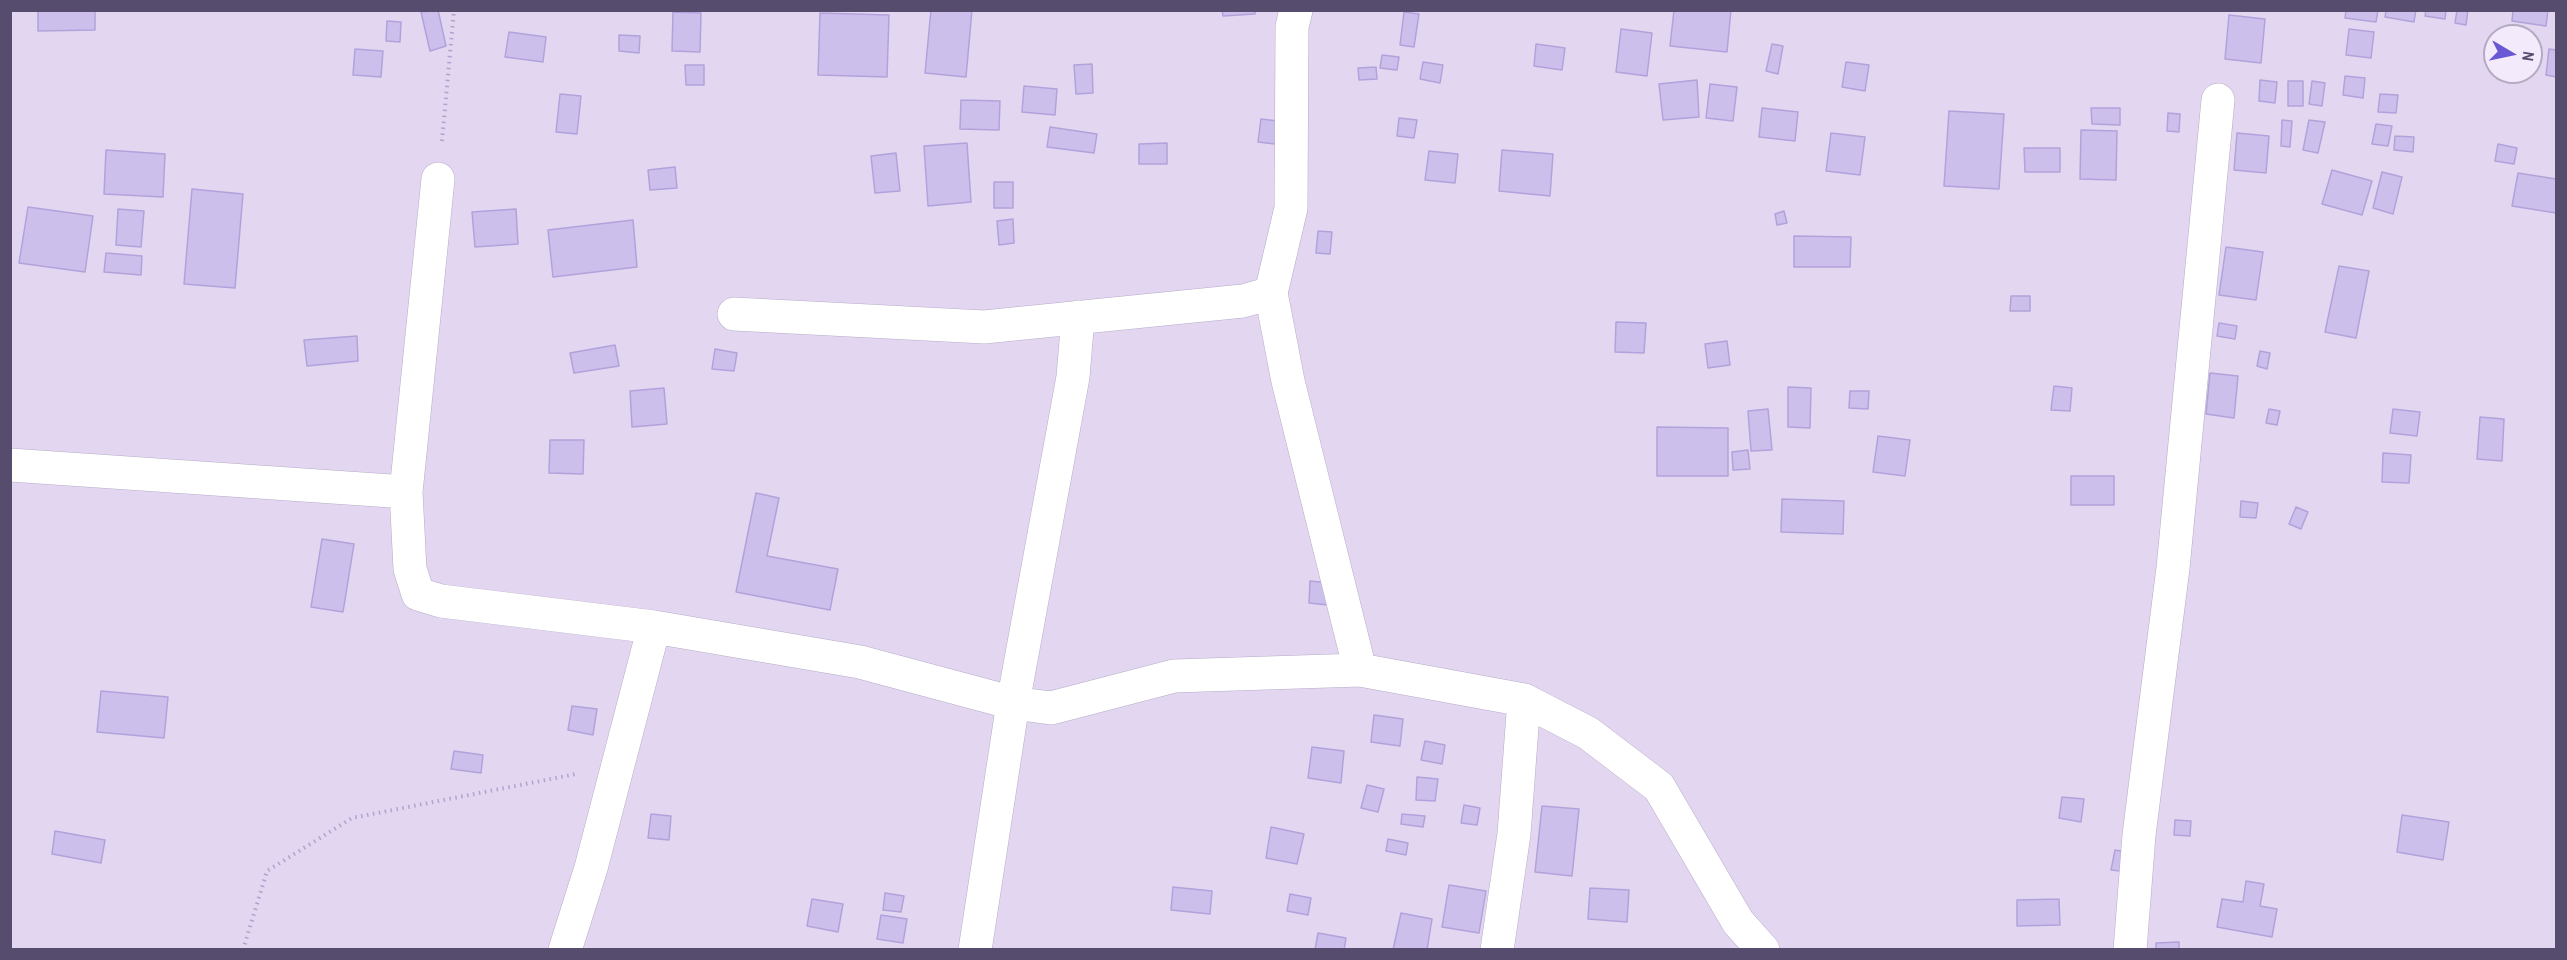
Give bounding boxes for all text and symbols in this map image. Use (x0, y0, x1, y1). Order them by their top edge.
north arrow (2483, 24, 2543, 84)
text: N (2517, 50, 2540, 63)

